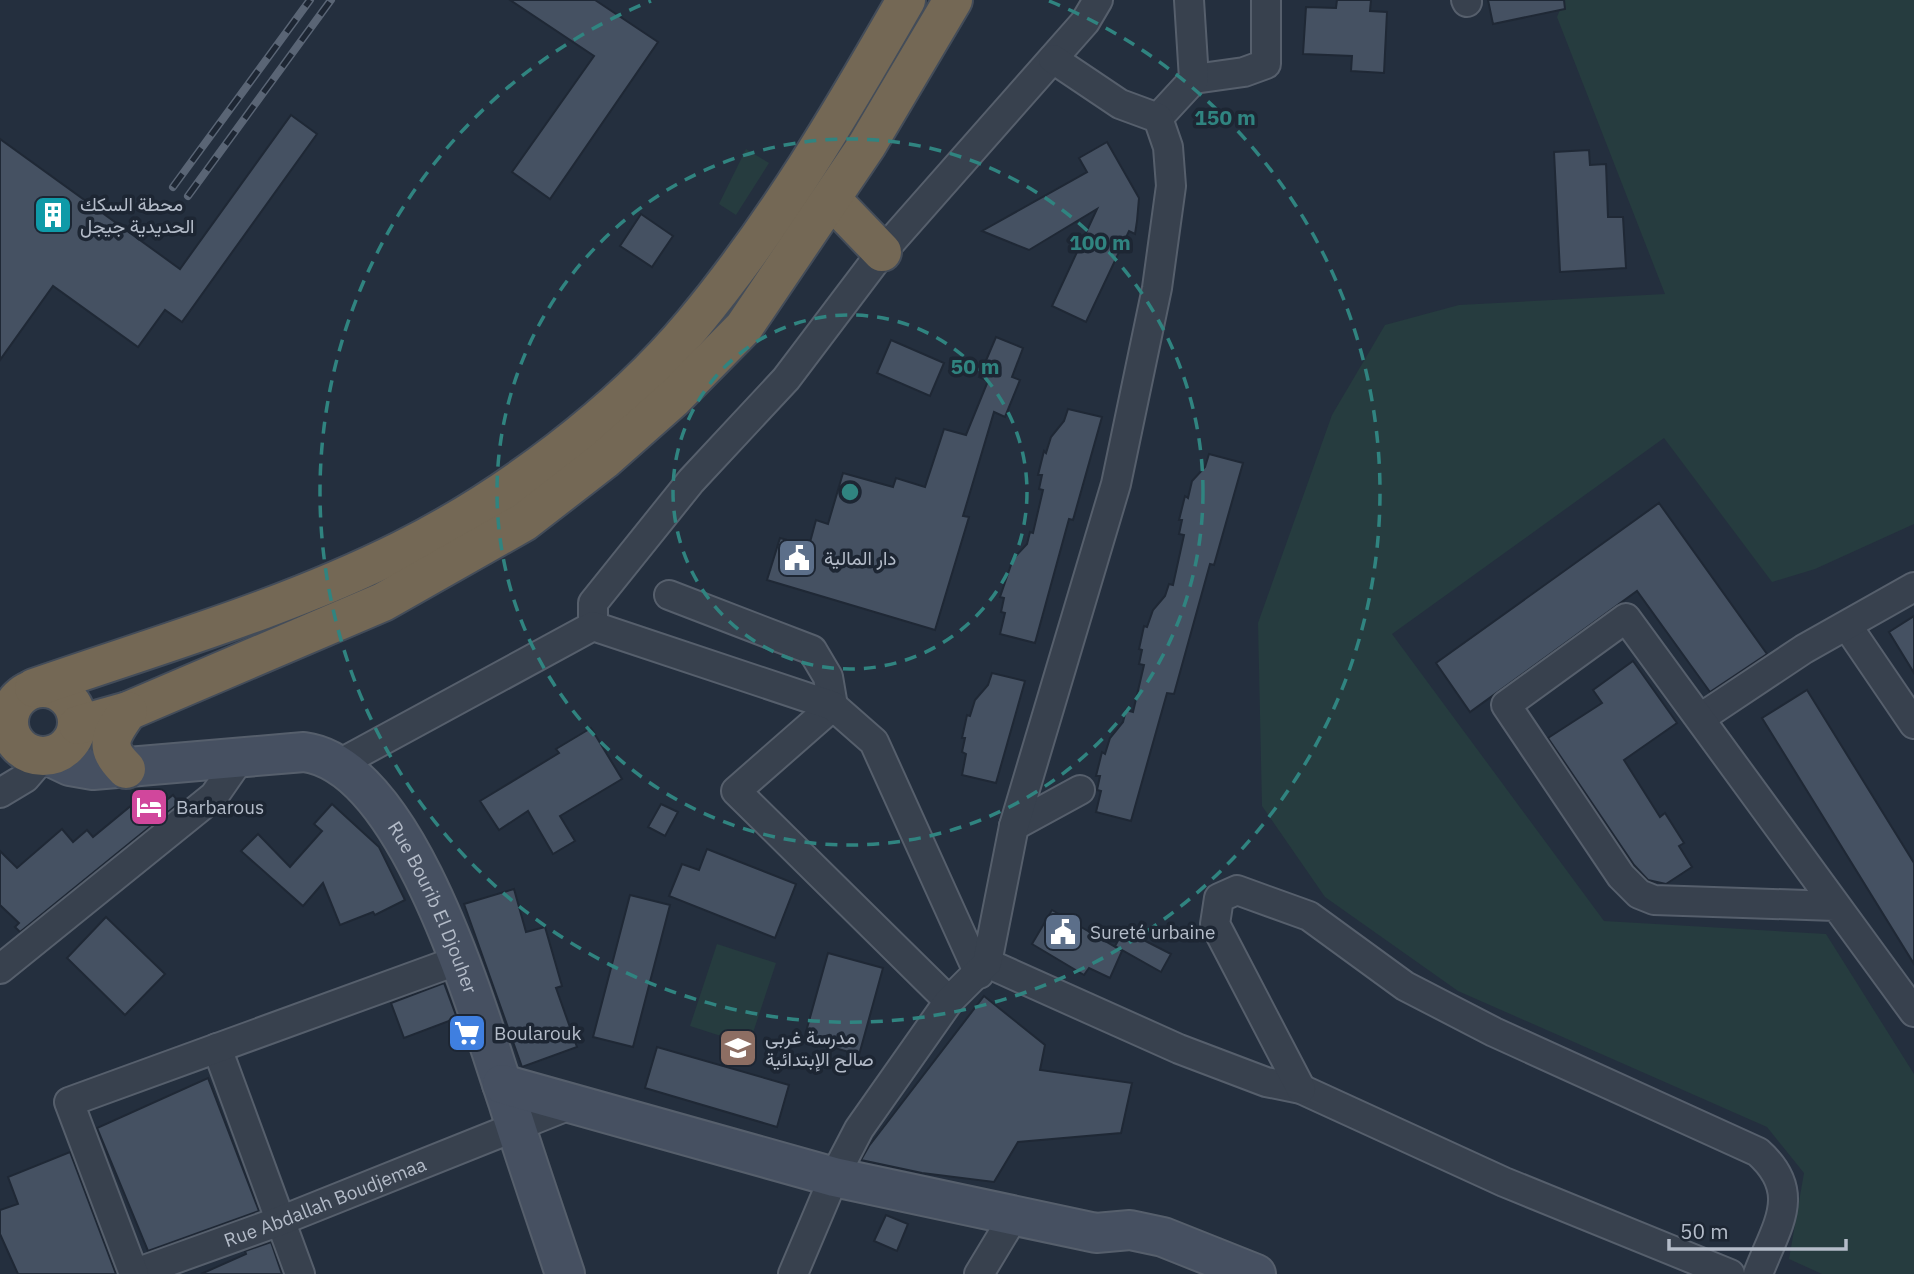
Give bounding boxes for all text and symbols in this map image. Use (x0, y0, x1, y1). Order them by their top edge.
text: 150 m (1194, 103, 1256, 131)
place label: محطة السكك الحديدية جيجل (80, 192, 195, 238)
building icon: محطة السكك الحديدية جيجل (32, 194, 74, 236)
text: 100 m (1069, 228, 1131, 256)
text: 50 m (951, 352, 999, 380)
centre of rings (838, 480, 862, 504)
public building icon: دار المالية (776, 537, 818, 579)
place label: دار المالية (824, 546, 896, 570)
hotel icon: Barbarous (128, 786, 170, 828)
place label: Barbarous (176, 795, 264, 819)
street label: Rue Bourib El Djouher (383, 817, 483, 997)
public building icon: Sureté urbaine (1042, 911, 1084, 953)
place label: Sureté urbaine (1090, 920, 1216, 944)
supermarket icon: Boularouk (446, 1012, 488, 1054)
place label: Boularouk (494, 1021, 581, 1045)
place label: مدرسة غربي صالح الإبتدائية (765, 1025, 874, 1073)
school or university icon: مدرسة غربي صالح الإبتدائية (717, 1027, 759, 1069)
street label: Rue Abdallah Boudjemaa (221, 1152, 430, 1252)
scale bar (1669, 1208, 1846, 1252)
text: 50 m (1680, 1217, 1729, 1245)

